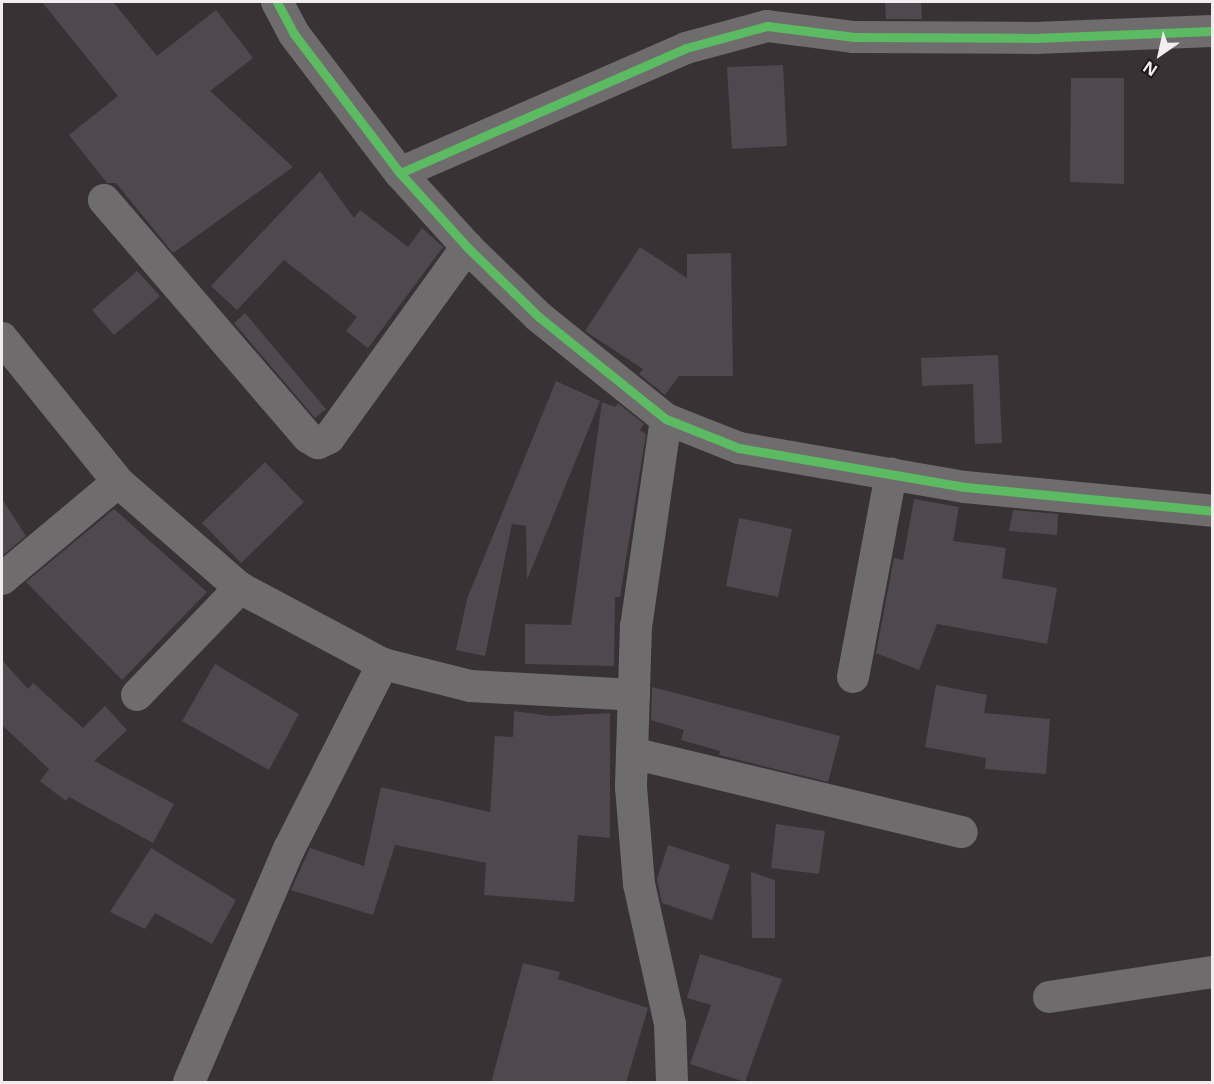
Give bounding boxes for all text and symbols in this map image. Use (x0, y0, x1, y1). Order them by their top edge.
north arrow (1130, 24, 1190, 84)
text: N (1138, 56, 1161, 82)

